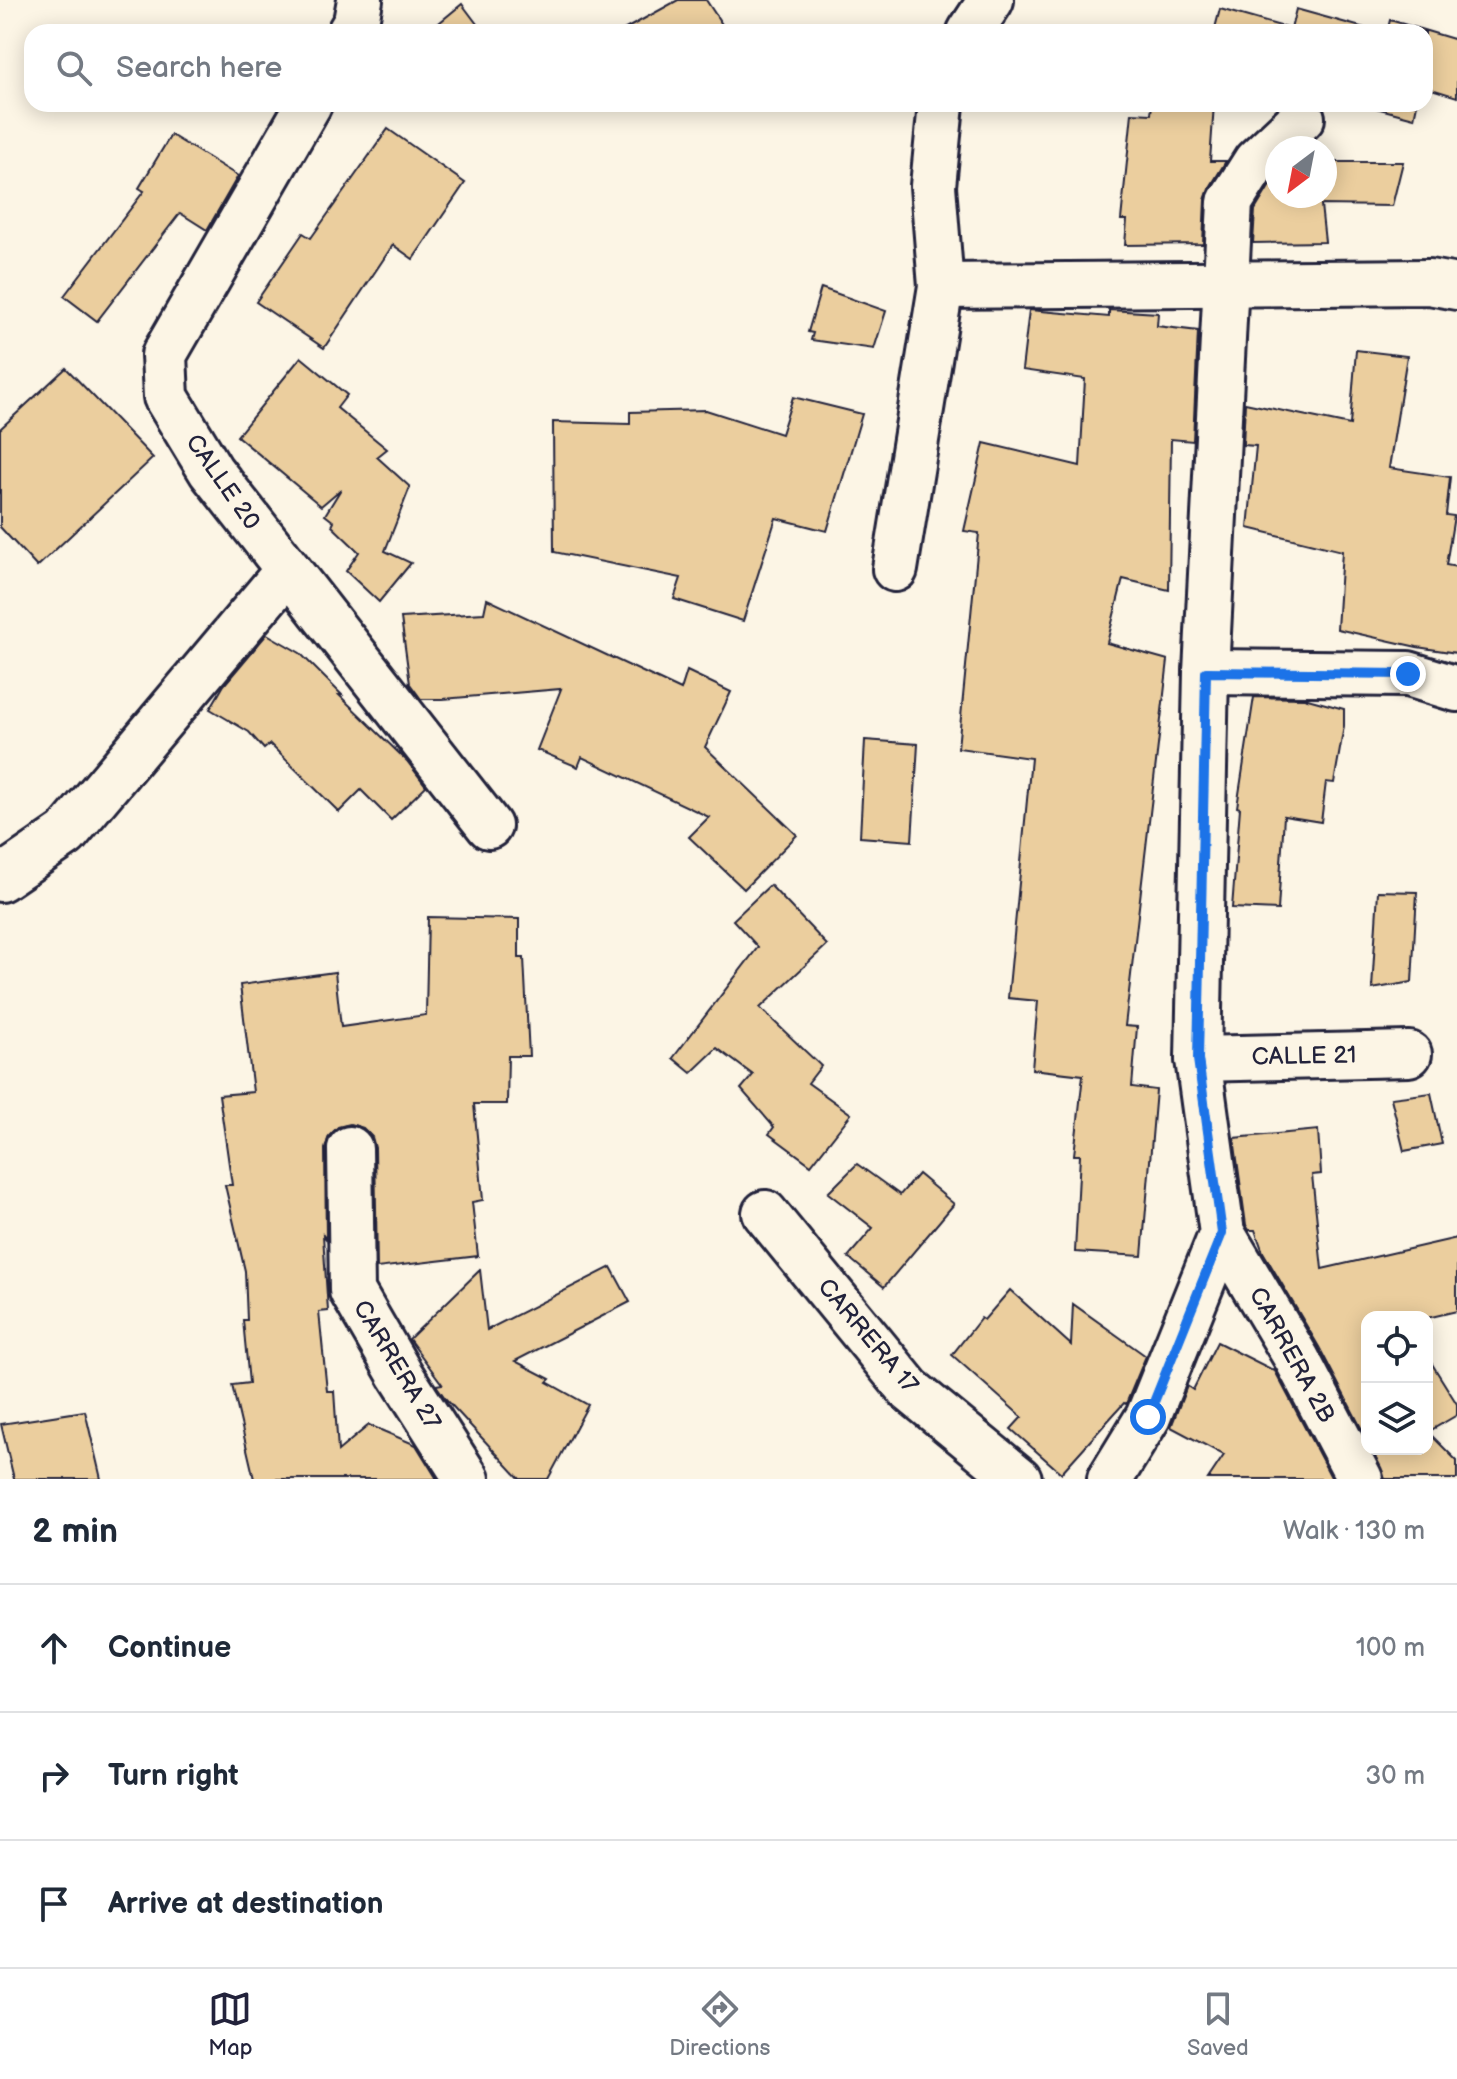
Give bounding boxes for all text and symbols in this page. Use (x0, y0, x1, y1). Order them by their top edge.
search box (24, 24, 1433, 112)
icon: search (52, 46, 96, 90)
text: Search here (116, 50, 282, 86)
north arrow (1265, 136, 1337, 208)
street label: CALLE 20 (180, 429, 266, 535)
route end (1390, 656, 1426, 692)
street label: CALLE 21 (1251, 1041, 1357, 1071)
street label: CARRERA 17 (812, 1273, 925, 1399)
street label: CARRERA 2B (1243, 1282, 1341, 1428)
street label: CARRERA 27 (347, 1295, 447, 1435)
map controls (1361, 1311, 1433, 1455)
button: locate (1361, 1311, 1433, 1383)
button: layers (1361, 1383, 1433, 1455)
route start (1130, 1399, 1166, 1435)
text: 2 min (32, 1511, 118, 1552)
text: Walk · 130 m (1283, 1516, 1425, 1547)
icon: ahead (32, 1626, 76, 1670)
text: Continue (108, 1630, 231, 1666)
text: 100 m (1356, 1633, 1425, 1664)
icon: right (32, 1754, 76, 1798)
text: Turn right (108, 1758, 239, 1794)
text: 30 m (1365, 1761, 1425, 1792)
icon: arrive (32, 1882, 76, 1926)
text: Arrive at destination (108, 1886, 384, 1922)
tab: Map (208, 1987, 253, 2062)
tab: Directions (669, 1987, 770, 2062)
tab: Saved (1187, 1987, 1249, 2062)

